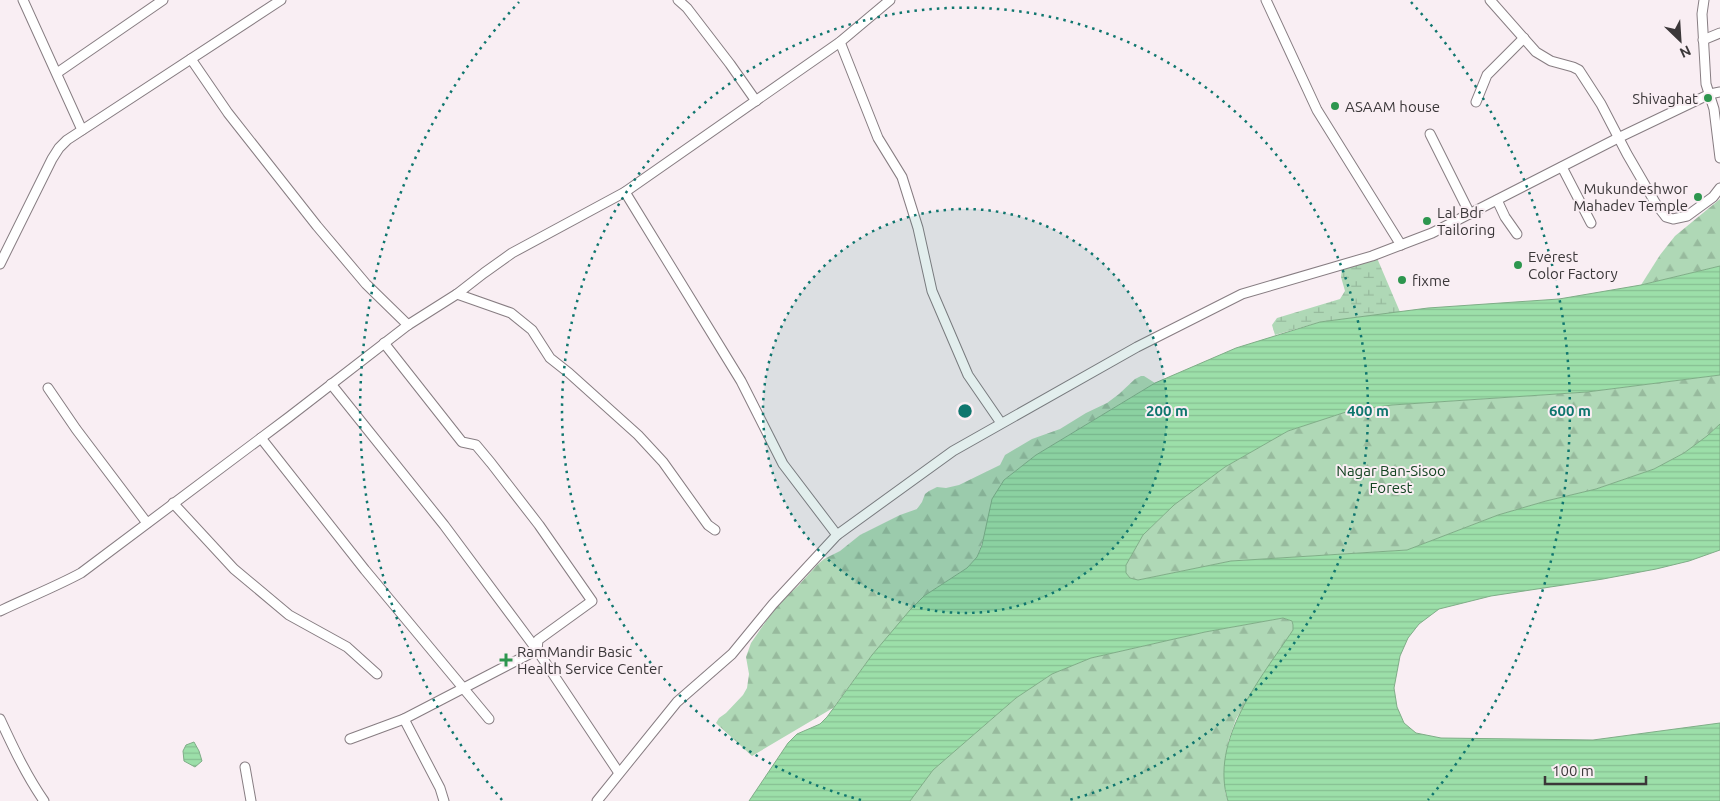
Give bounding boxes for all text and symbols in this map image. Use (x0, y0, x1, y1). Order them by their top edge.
north arrow (1655, 15, 1705, 65)
text: N (1677, 42, 1694, 61)
place label: Shivaghat (1632, 90, 1698, 107)
marker: Shivaghat (1702, 92, 1714, 104)
place label: ASAAM house (1345, 98, 1440, 115)
marker: ASAAM house (1329, 100, 1341, 112)
place label: Mukundeshwor Mahadev Temple (1573, 180, 1688, 214)
marker: Mukundeshwor Mahadev Temple (1692, 191, 1704, 203)
place label: Lal Bdr Tailoring (1437, 204, 1495, 238)
marker: Lal Bdr Tailoring (1421, 215, 1433, 227)
place label: Everest Color Factory (1528, 248, 1618, 282)
marker: Everest Color Factory (1512, 259, 1524, 271)
place label: fixme (1412, 272, 1450, 289)
marker: fixme (1396, 274, 1408, 286)
centre of rings (956, 402, 974, 420)
text: 200 m (1146, 402, 1188, 419)
text: 400 m (1347, 402, 1389, 419)
text: 600 m (1549, 402, 1591, 419)
park label: Nagar Ban-Sisoo Forest (1336, 462, 1446, 496)
place label: RamMandir Basic Health Service Center (517, 643, 663, 677)
marker: RamMandir Basic Health Service Center (499, 653, 513, 667)
scale bar (1545, 754, 1646, 786)
text: 100 m (1552, 762, 1594, 779)

